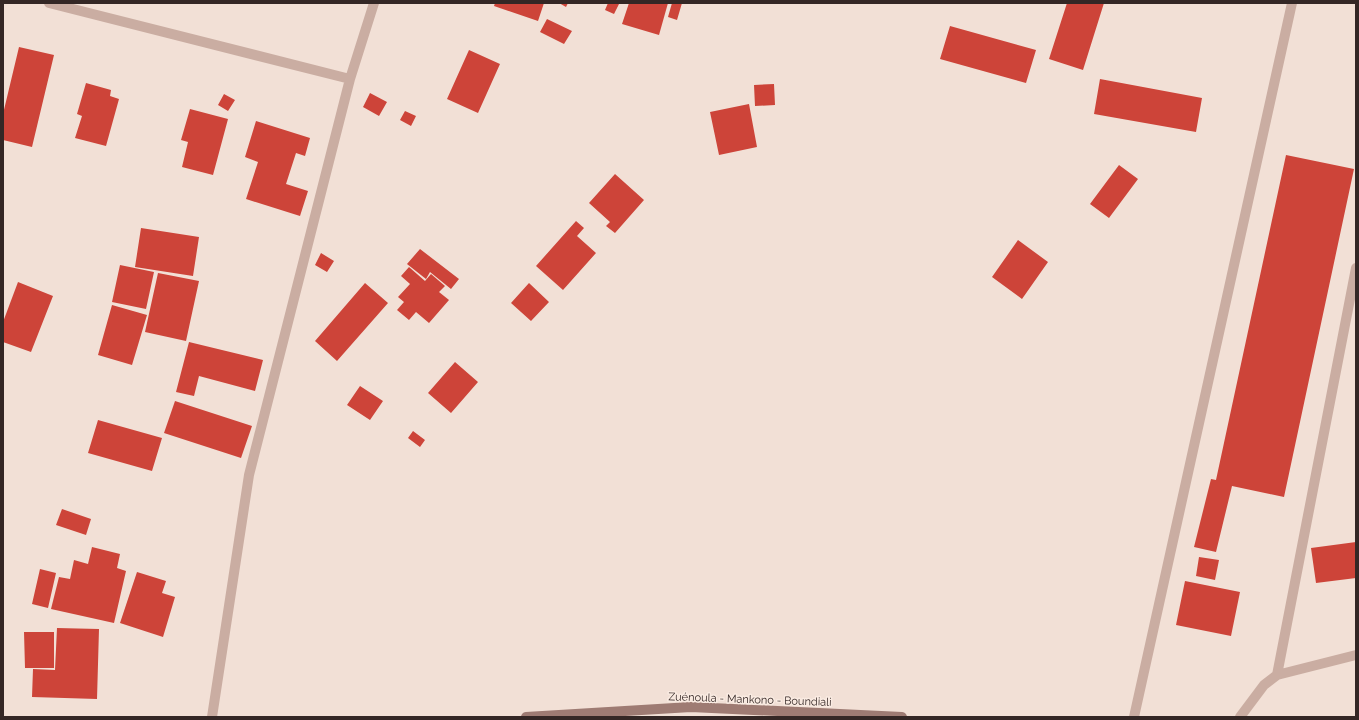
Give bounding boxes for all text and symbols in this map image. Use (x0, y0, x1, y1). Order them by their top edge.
street label: Zuénoula - Mankono - Boundiali (668, 690, 832, 709)

